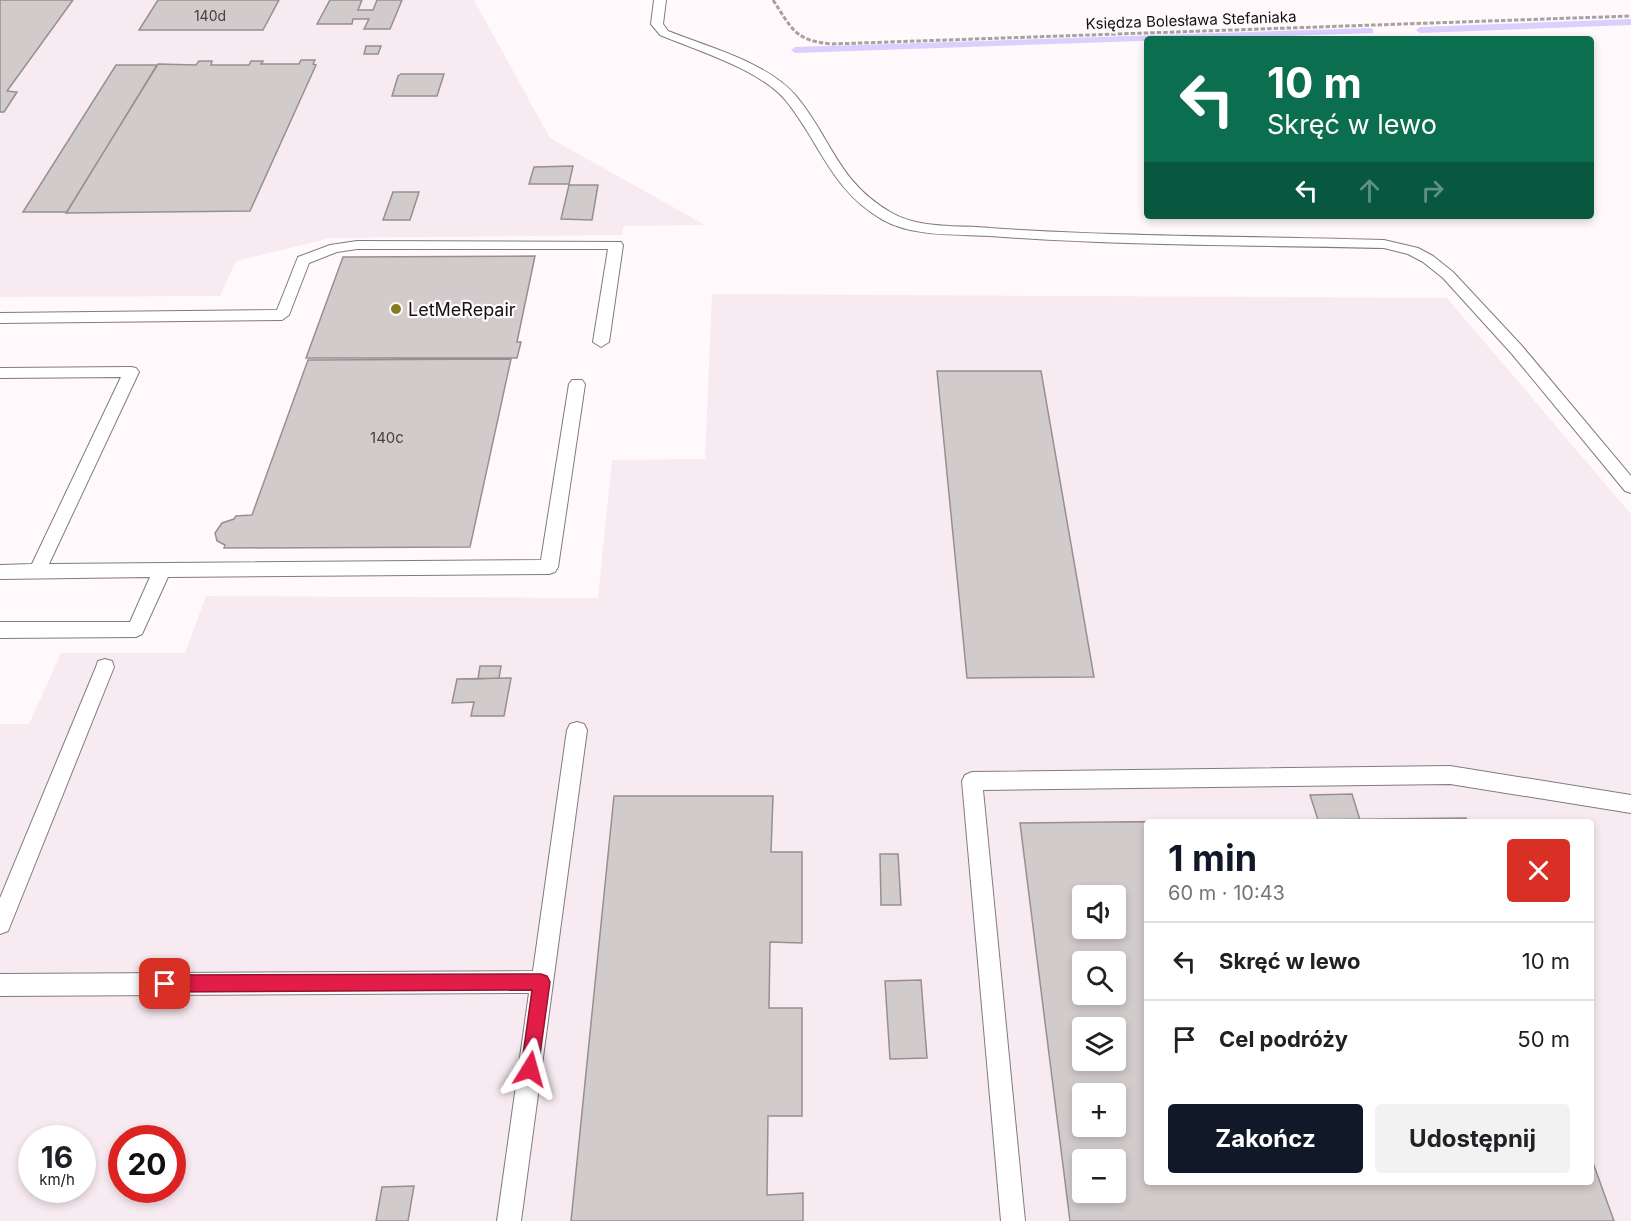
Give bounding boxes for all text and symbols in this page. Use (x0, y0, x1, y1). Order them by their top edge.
house number: 140d (194, 7, 226, 24)
street label: Księdza Bolesława Stefaniaka (1085, 7, 1297, 33)
text: 10 m (1267, 57, 1362, 108)
icon: left (1168, 60, 1246, 138)
text: Skręć w lewo (1267, 108, 1437, 141)
icon: left (1290, 174, 1323, 207)
icon: ahead (1353, 174, 1386, 207)
icon: right (1416, 174, 1449, 207)
place label: LetMeRepair (408, 299, 516, 320)
marker: LetMeRepair (389, 302, 403, 316)
house number: 140c (370, 428, 404, 447)
text: 1 min (1168, 836, 1257, 880)
button: close (1507, 839, 1570, 902)
text: 60 m · 10:43 (1168, 881, 1285, 905)
map controls (1072, 885, 1126, 1203)
button: sound (1072, 885, 1126, 939)
icon: left (1168, 945, 1201, 978)
text: Skręć w lewo (1219, 948, 1360, 974)
text: 10 m (1522, 948, 1570, 974)
button: search (1072, 951, 1126, 1005)
pin (139, 958, 190, 1009)
icon: arrive (148, 967, 181, 1000)
button: layers (1072, 1017, 1126, 1071)
icon: arrive (1168, 1023, 1201, 1056)
text: Cel podróży (1219, 1026, 1348, 1052)
text: 50 m (1517, 1026, 1570, 1052)
position arrow (498, 1037, 562, 1101)
button: + (1072, 1083, 1126, 1137)
button: Zakończ (1168, 1104, 1363, 1173)
button: Udostępnij (1375, 1104, 1570, 1173)
speed limit sign: 20 (108, 1125, 186, 1203)
text: 16 (41, 1139, 73, 1175)
button: − (1072, 1149, 1126, 1203)
text: km/h (39, 1170, 75, 1189)

